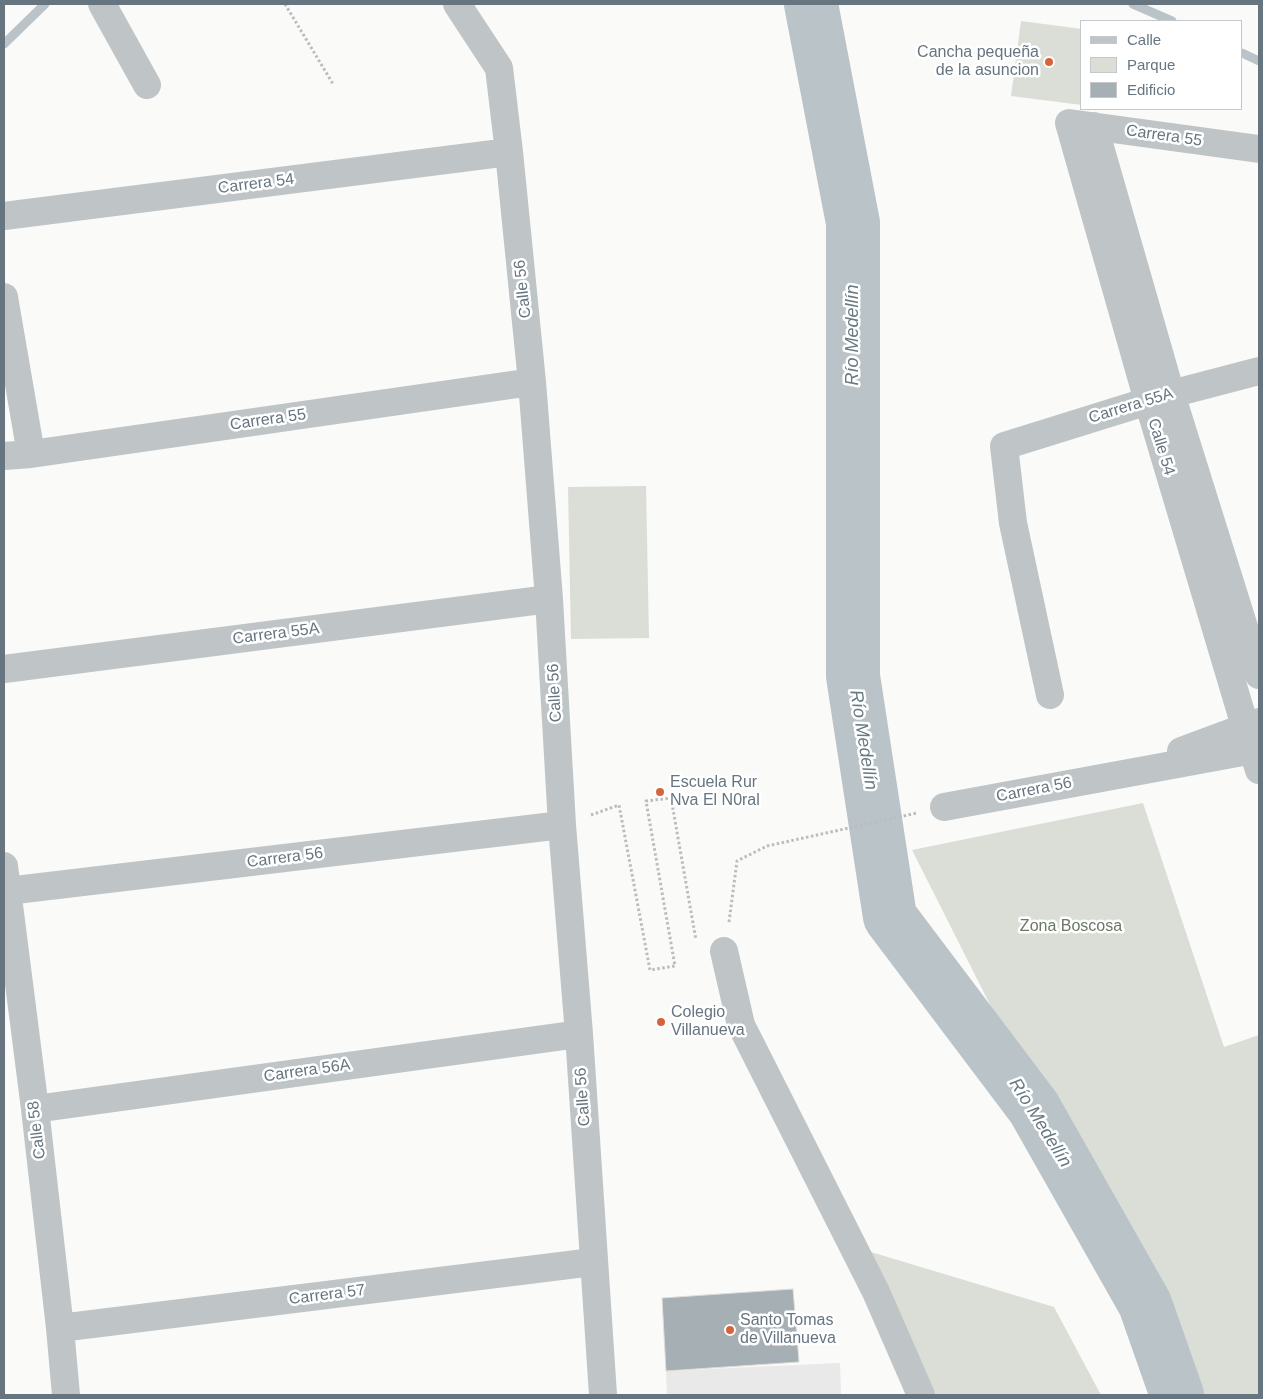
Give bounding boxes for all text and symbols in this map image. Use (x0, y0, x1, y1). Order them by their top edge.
legend (1080, 20, 1243, 110)
text: Calle (1127, 31, 1161, 48)
place label: Cancha pequeña de la asuncion (917, 43, 1039, 81)
marker: Cancha pequeña de la asuncion (1043, 56, 1055, 68)
text: Parque (1127, 56, 1175, 73)
text: Edificio (1127, 81, 1175, 98)
street label: Carrera 55 (1125, 121, 1203, 151)
street label: Carrera 54 (217, 170, 295, 198)
street label: Calle 56 (510, 259, 536, 319)
water label: Río Medellín (842, 284, 864, 386)
street label: Carrera 55A (1087, 384, 1175, 428)
street label: Carrera 55 (229, 405, 307, 435)
street label: Calle 54 (1143, 416, 1179, 478)
street label: Carrera 55A (232, 619, 320, 649)
street label: Calle 56 (544, 663, 566, 723)
water label: Río Medellín (844, 688, 882, 792)
place label: Escuela Rur Nva El N0ral (670, 773, 760, 811)
street label: Carrera 56 (995, 773, 1073, 807)
marker: Escuela Rur Nva El N0ral (654, 786, 666, 798)
street label: Carrera 56 (246, 844, 324, 872)
park label: Zona Boscosa (1020, 917, 1122, 937)
place label: Colegio Villanueva (671, 1003, 745, 1041)
marker: Colegio Villanueva (655, 1016, 667, 1028)
street label: Carrera 56A (263, 1055, 351, 1087)
street label: Calle 56 (571, 1067, 595, 1127)
water label: Río Medellín (1004, 1074, 1076, 1172)
street label: Calle 58 (24, 1100, 50, 1160)
street label: Carrera 57 (288, 1281, 366, 1309)
place label: Santo Tomas de Villanueva (740, 1311, 836, 1349)
marker: Santo Tomas de Villanueva (724, 1324, 736, 1336)

